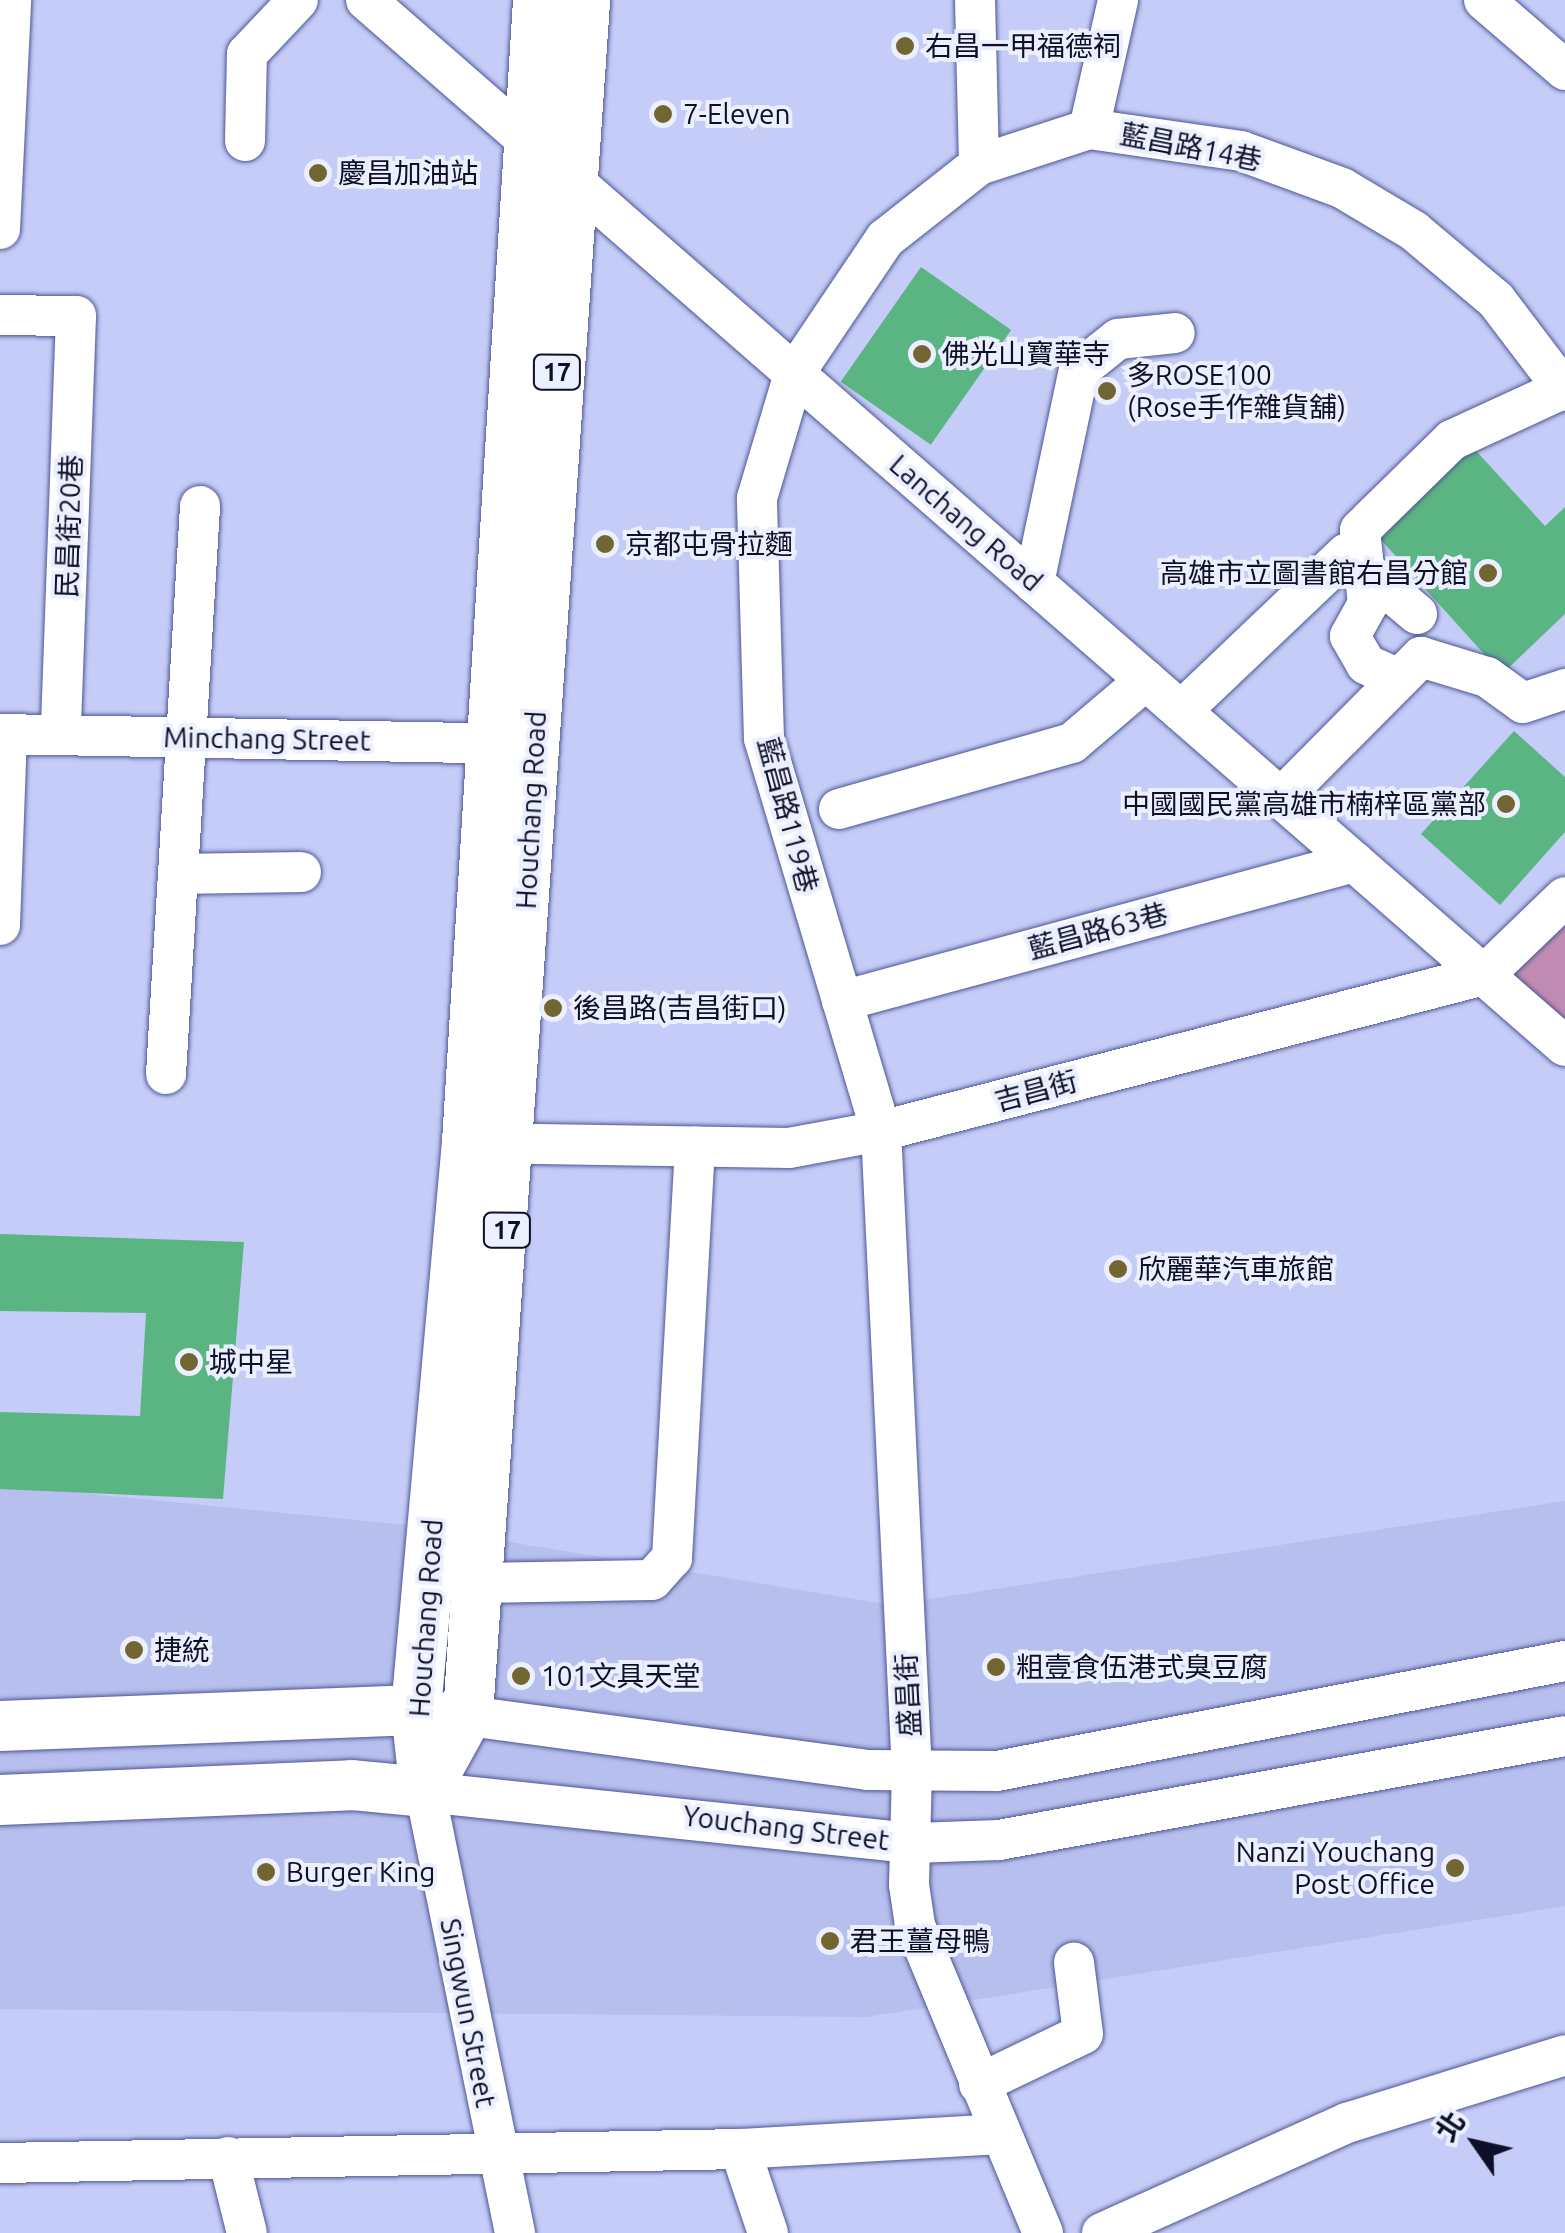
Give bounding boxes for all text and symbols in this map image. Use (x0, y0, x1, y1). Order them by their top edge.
place label: 右昌一甲福德祠 (925, 29, 1121, 63)
marker: 右昌一甲福德祠 (894, 35, 916, 57)
place label: 7-Eleven (683, 97, 790, 131)
marker: 7-Eleven (652, 103, 674, 125)
street label: 藍昌路14巷 (1117, 117, 1265, 177)
place label: 慶昌加油站 (338, 156, 478, 190)
marker: 慶昌加油站 (307, 162, 329, 184)
place label: 佛光山寶華寺 (942, 337, 1110, 371)
marker: 佛光山寶華寺 (911, 343, 933, 365)
road number: 17 (532, 352, 582, 392)
place label: 多ROSE100 (Rose手作雜貨舖) (1127, 358, 1346, 424)
marker: 多ROSE100 (Rose手作雜貨舖) (1096, 380, 1118, 402)
street label: Lanchang Road (883, 448, 1049, 598)
street label: 民昌街20巷 (50, 454, 88, 598)
place label: 京都屯骨拉麵 (625, 527, 793, 561)
marker: 京都屯骨拉麵 (594, 533, 616, 555)
place label: 高雄市立圖書館右昌分館 (1160, 556, 1468, 590)
marker: 高雄市立圖書館右昌分館 (1477, 562, 1499, 584)
street label: Houchang Road (509, 710, 553, 910)
street label: Minchang Street (163, 720, 371, 758)
street label: 藍昌路119巷 (751, 734, 825, 896)
place label: 中國國民黨高雄市楠梓區黨部 (1122, 787, 1486, 821)
marker: 中國國民黨高雄市楠梓區黨部 (1495, 793, 1517, 815)
street label: 藍昌路63巷 (1024, 896, 1172, 966)
place label: 後昌路(吉昌街口) (573, 991, 787, 1025)
marker: 後昌路(吉昌街口) (542, 997, 564, 1019)
street label: 吉昌街 (991, 1064, 1081, 1118)
road number: 17 (482, 1210, 532, 1250)
place label: 欣麗華汽車旅館 (1138, 1252, 1334, 1286)
marker: 欣麗華汽車旅館 (1107, 1258, 1129, 1280)
place label: 城中星 (209, 1345, 293, 1379)
marker: 城中星 (178, 1351, 200, 1373)
street label: Houchang Road (402, 1518, 450, 1718)
place label: 捷統 (154, 1633, 210, 1667)
marker: 捷統 (123, 1639, 145, 1661)
place label: 粗壹食伍港式臭豆腐 (1016, 1650, 1268, 1684)
street label: 盛昌街 (889, 1652, 927, 1738)
marker: 粗壹食伍港式臭豆腐 (985, 1656, 1007, 1678)
place label: 101文具天堂 (541, 1659, 700, 1693)
marker: 101文具天堂 (510, 1665, 532, 1687)
street label: Youchang Street (681, 1799, 891, 1857)
place label: Nanzi Youchang Post Office (1236, 1835, 1435, 1901)
place label: Burger King (286, 1855, 435, 1889)
marker: Nanzi Youchang Post Office (1444, 1857, 1466, 1879)
marker: Burger King (255, 1861, 277, 1883)
street label: Singwun Street (433, 1916, 503, 2110)
place label: 君王薑母鴨 (850, 1924, 990, 1958)
marker: 君王薑母鴨 (819, 1930, 841, 1952)
north arrow (1425, 2093, 1525, 2193)
text: 北 (1429, 2106, 1470, 2146)

